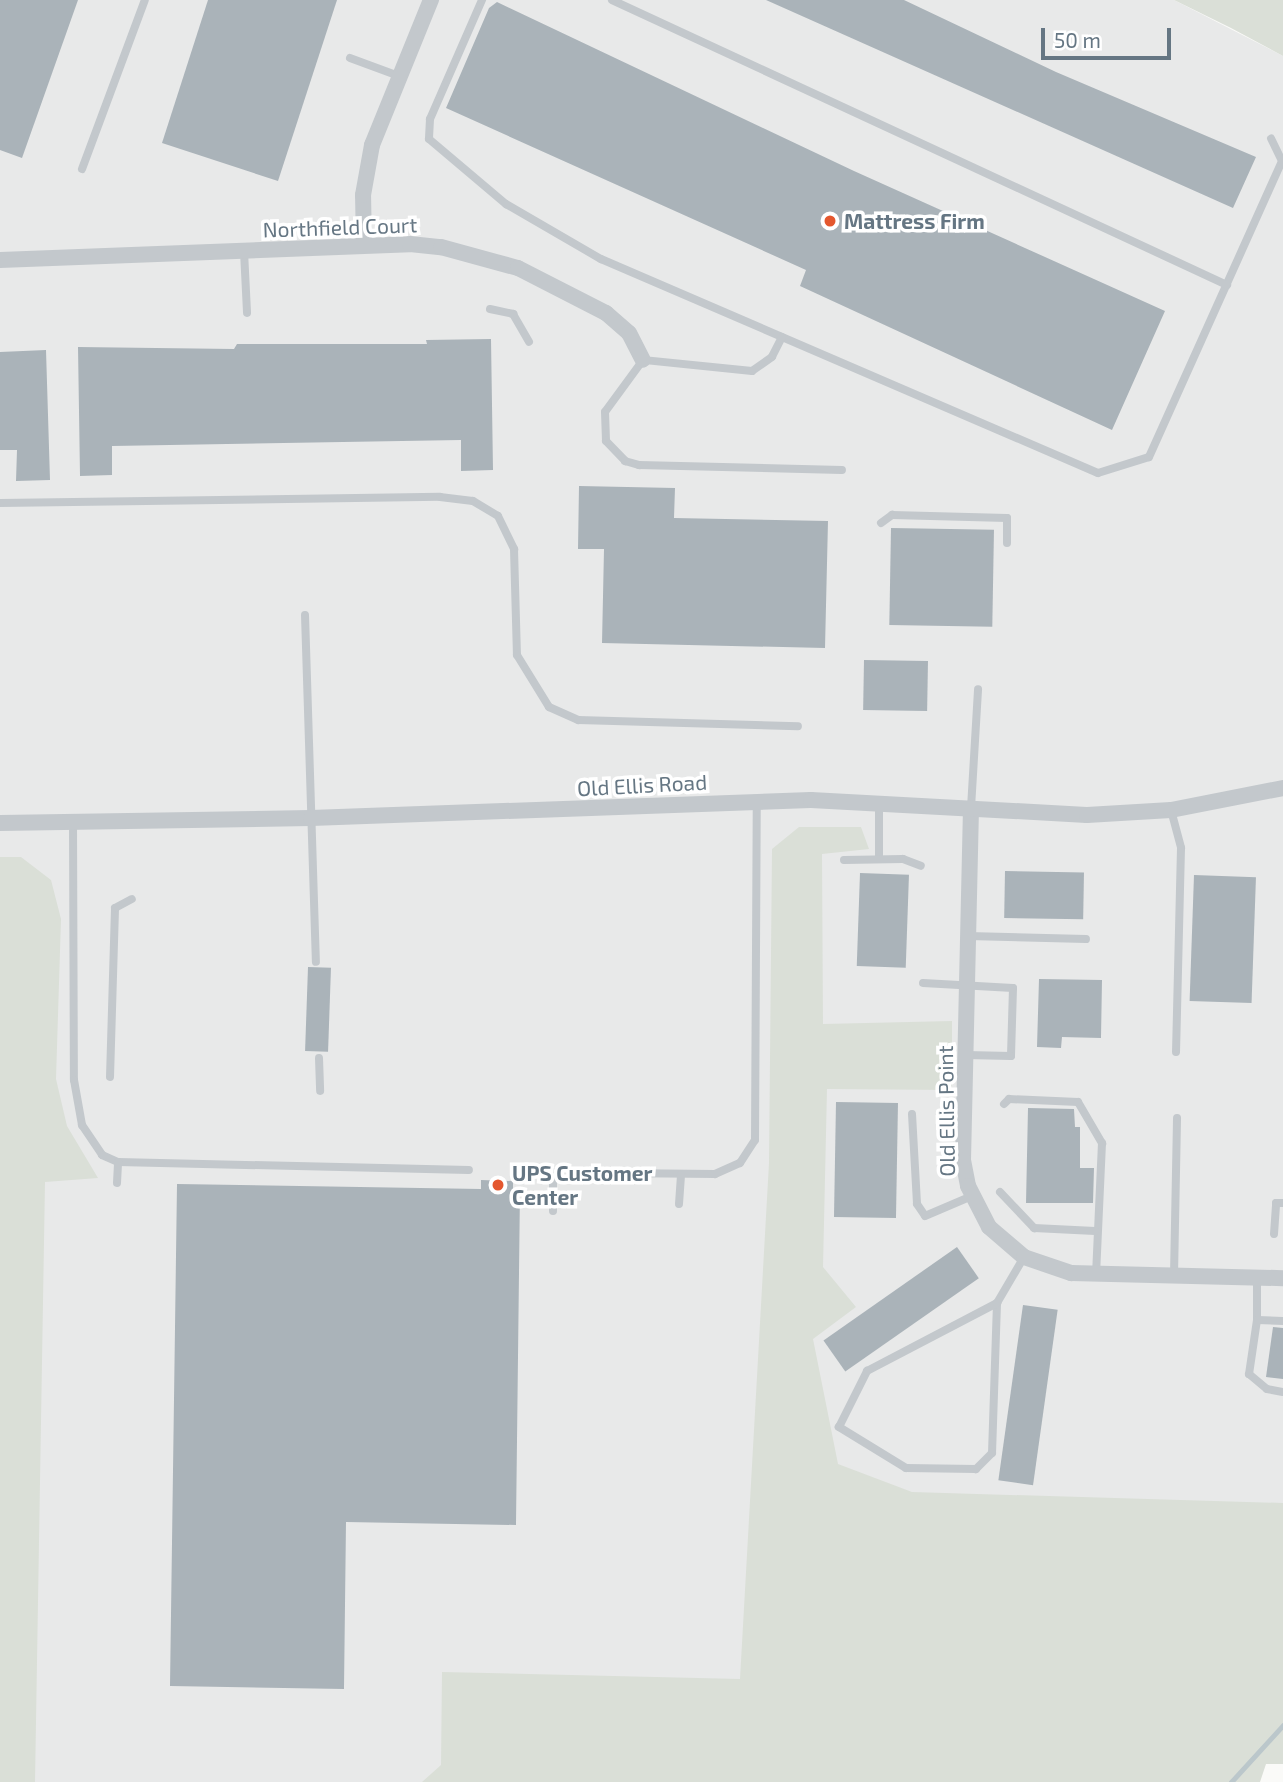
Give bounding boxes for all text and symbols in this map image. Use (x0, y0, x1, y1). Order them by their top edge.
scale bar (1045, 14, 1174, 58)
text: 50 m (1054, 27, 1101, 52)
place label: Mattress Firm (844, 208, 985, 234)
street label: Northfield Court (262, 212, 418, 242)
marker: Mattress Firm (822, 213, 838, 229)
street label: Old Ellis Road (576, 769, 708, 801)
street label: Old Ellis Point (932, 1045, 960, 1177)
place label: UPS Customer Center (512, 1160, 652, 1210)
marker: UPS Customer Center (490, 1177, 506, 1193)

